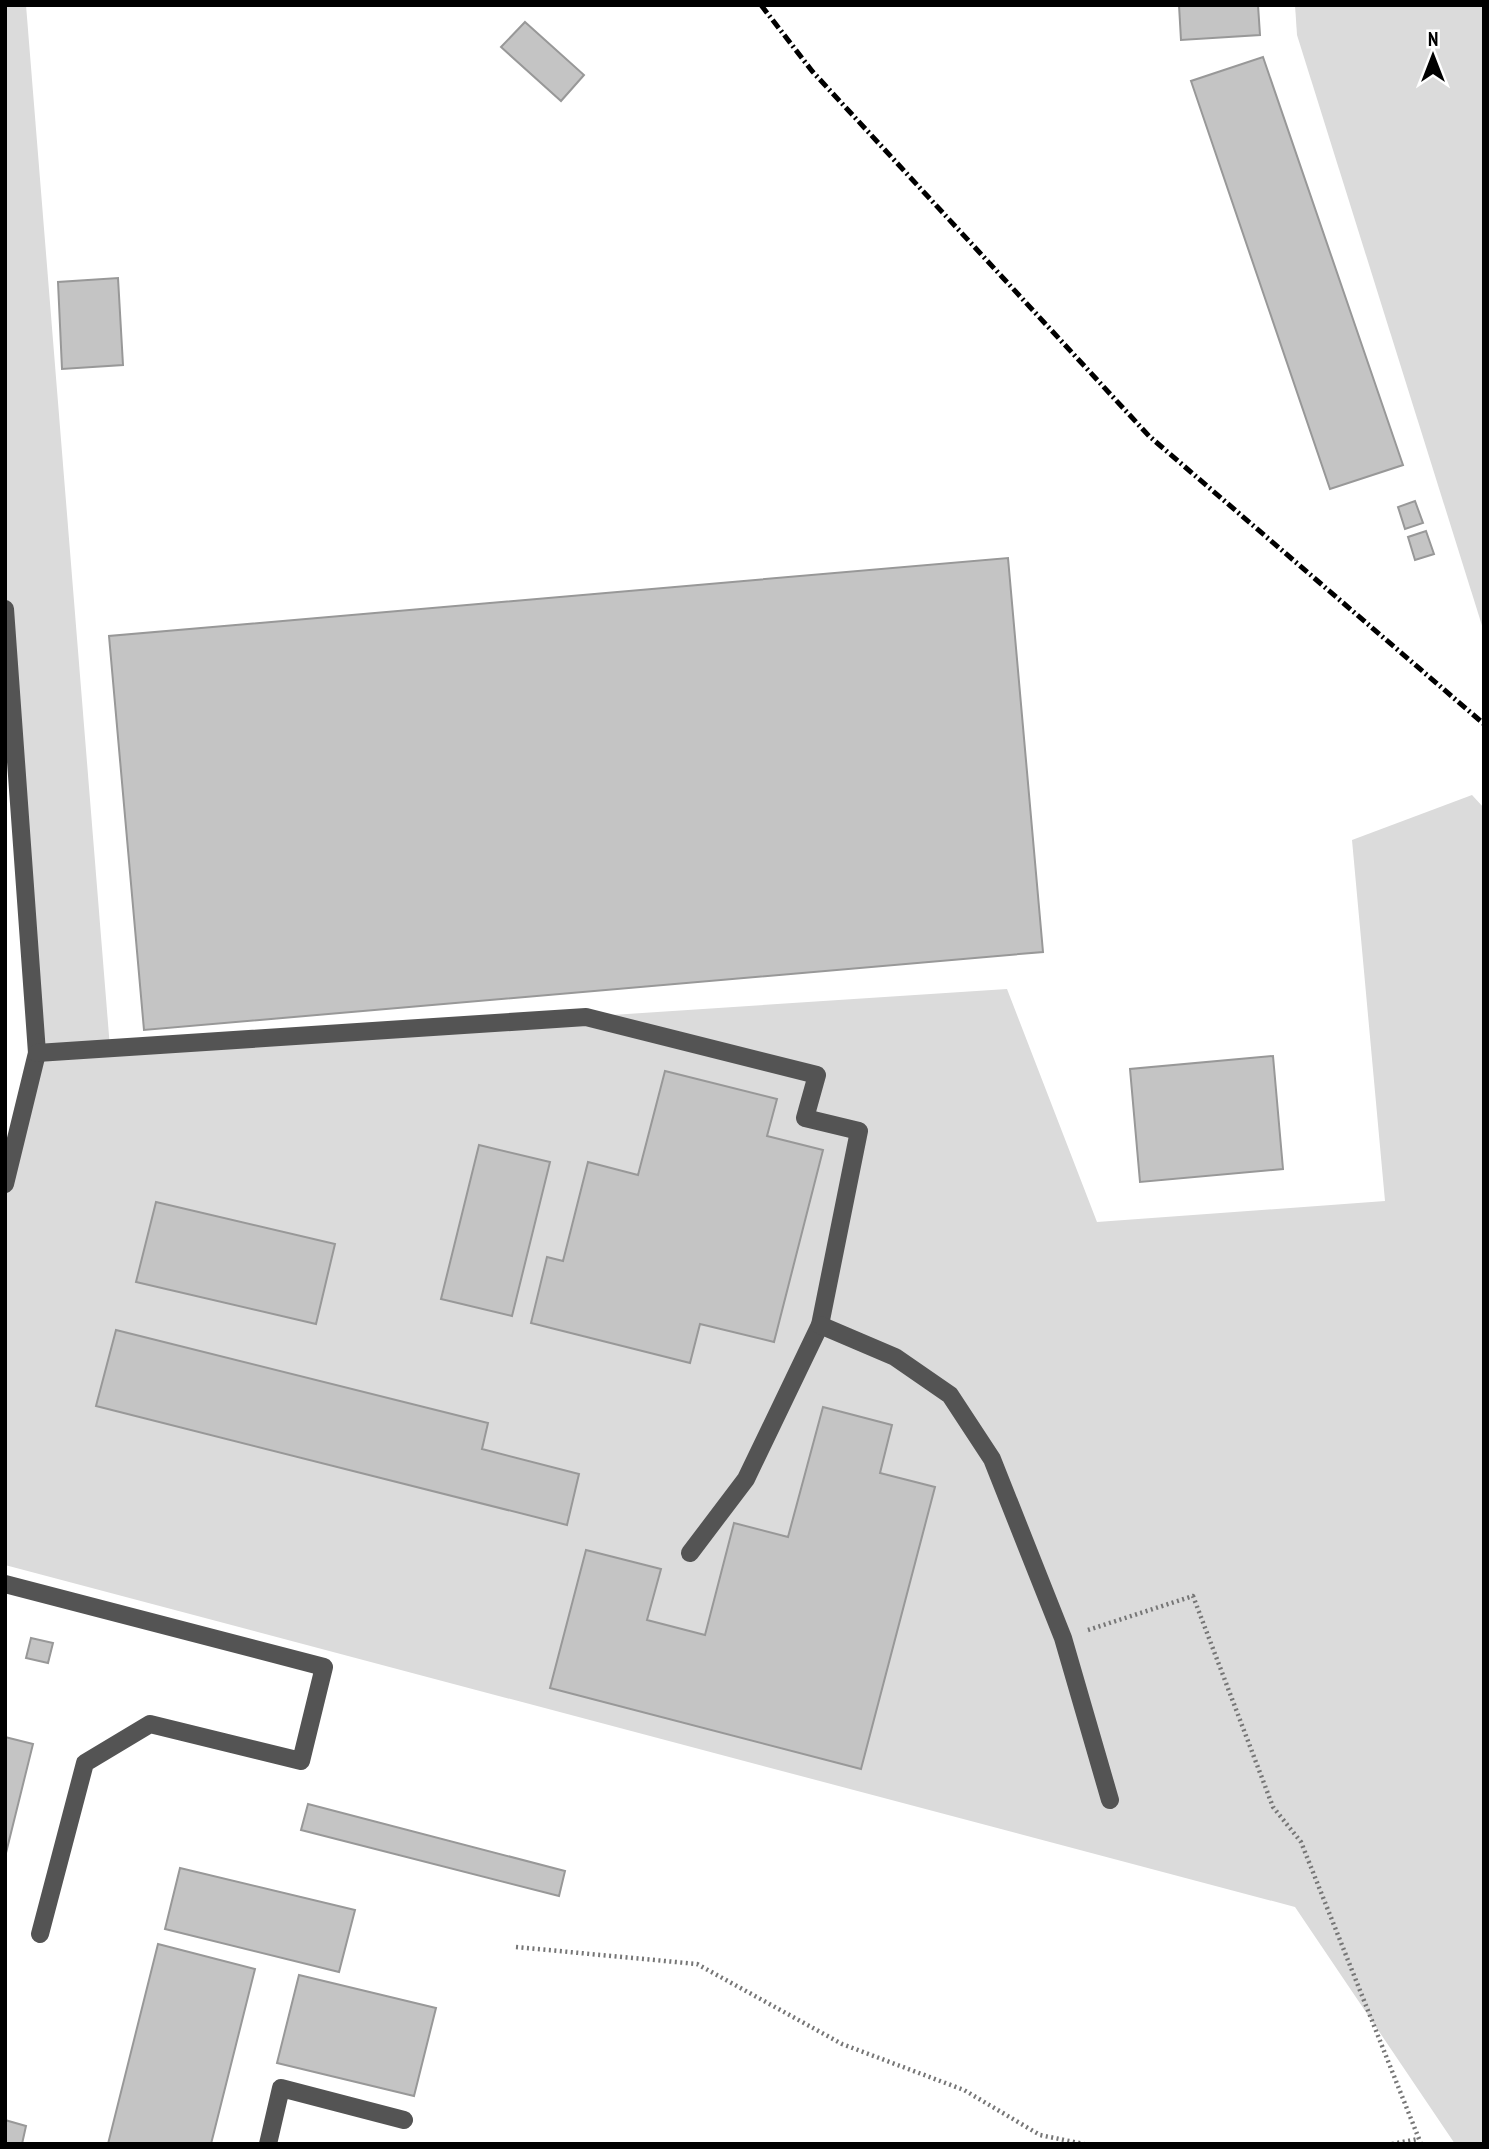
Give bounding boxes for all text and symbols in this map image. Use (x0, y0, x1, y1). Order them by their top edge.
north arrow (1398, 21, 1468, 91)
text: N (1428, 27, 1438, 51)

